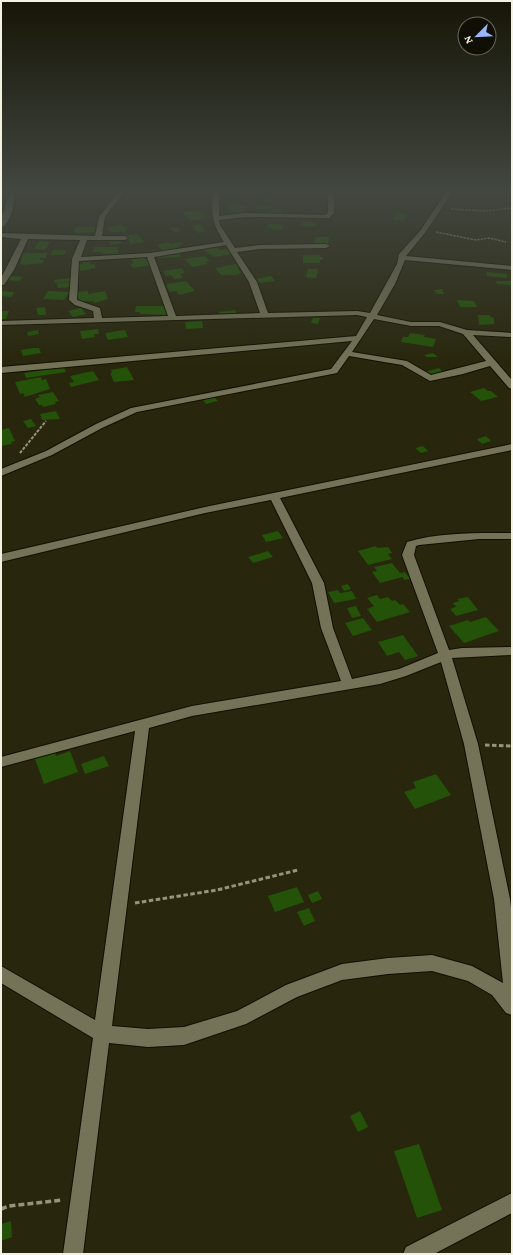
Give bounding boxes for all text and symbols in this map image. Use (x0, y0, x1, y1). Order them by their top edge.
north arrow (457, 16, 497, 56)
text: N (461, 34, 475, 46)

